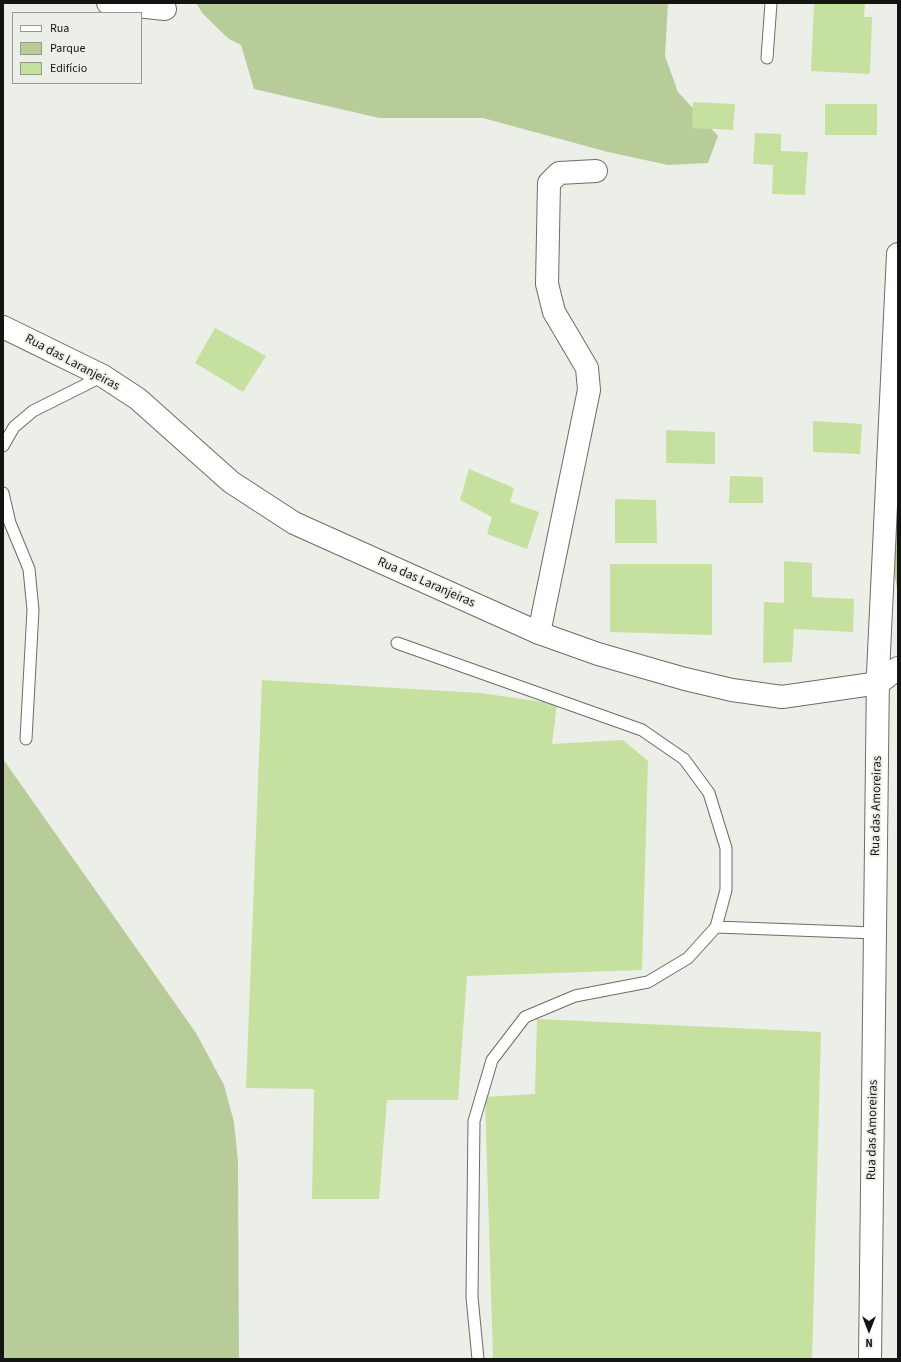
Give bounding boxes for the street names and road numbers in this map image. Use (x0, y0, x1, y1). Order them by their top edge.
street label: Rua das Laranjeiras (22, 331, 122, 395)
street label: Rua das Laranjeiras (375, 554, 477, 612)
street label: Rua das Amoreiras (868, 756, 886, 856)
street label: Rua das Amoreiras (864, 1080, 882, 1180)

